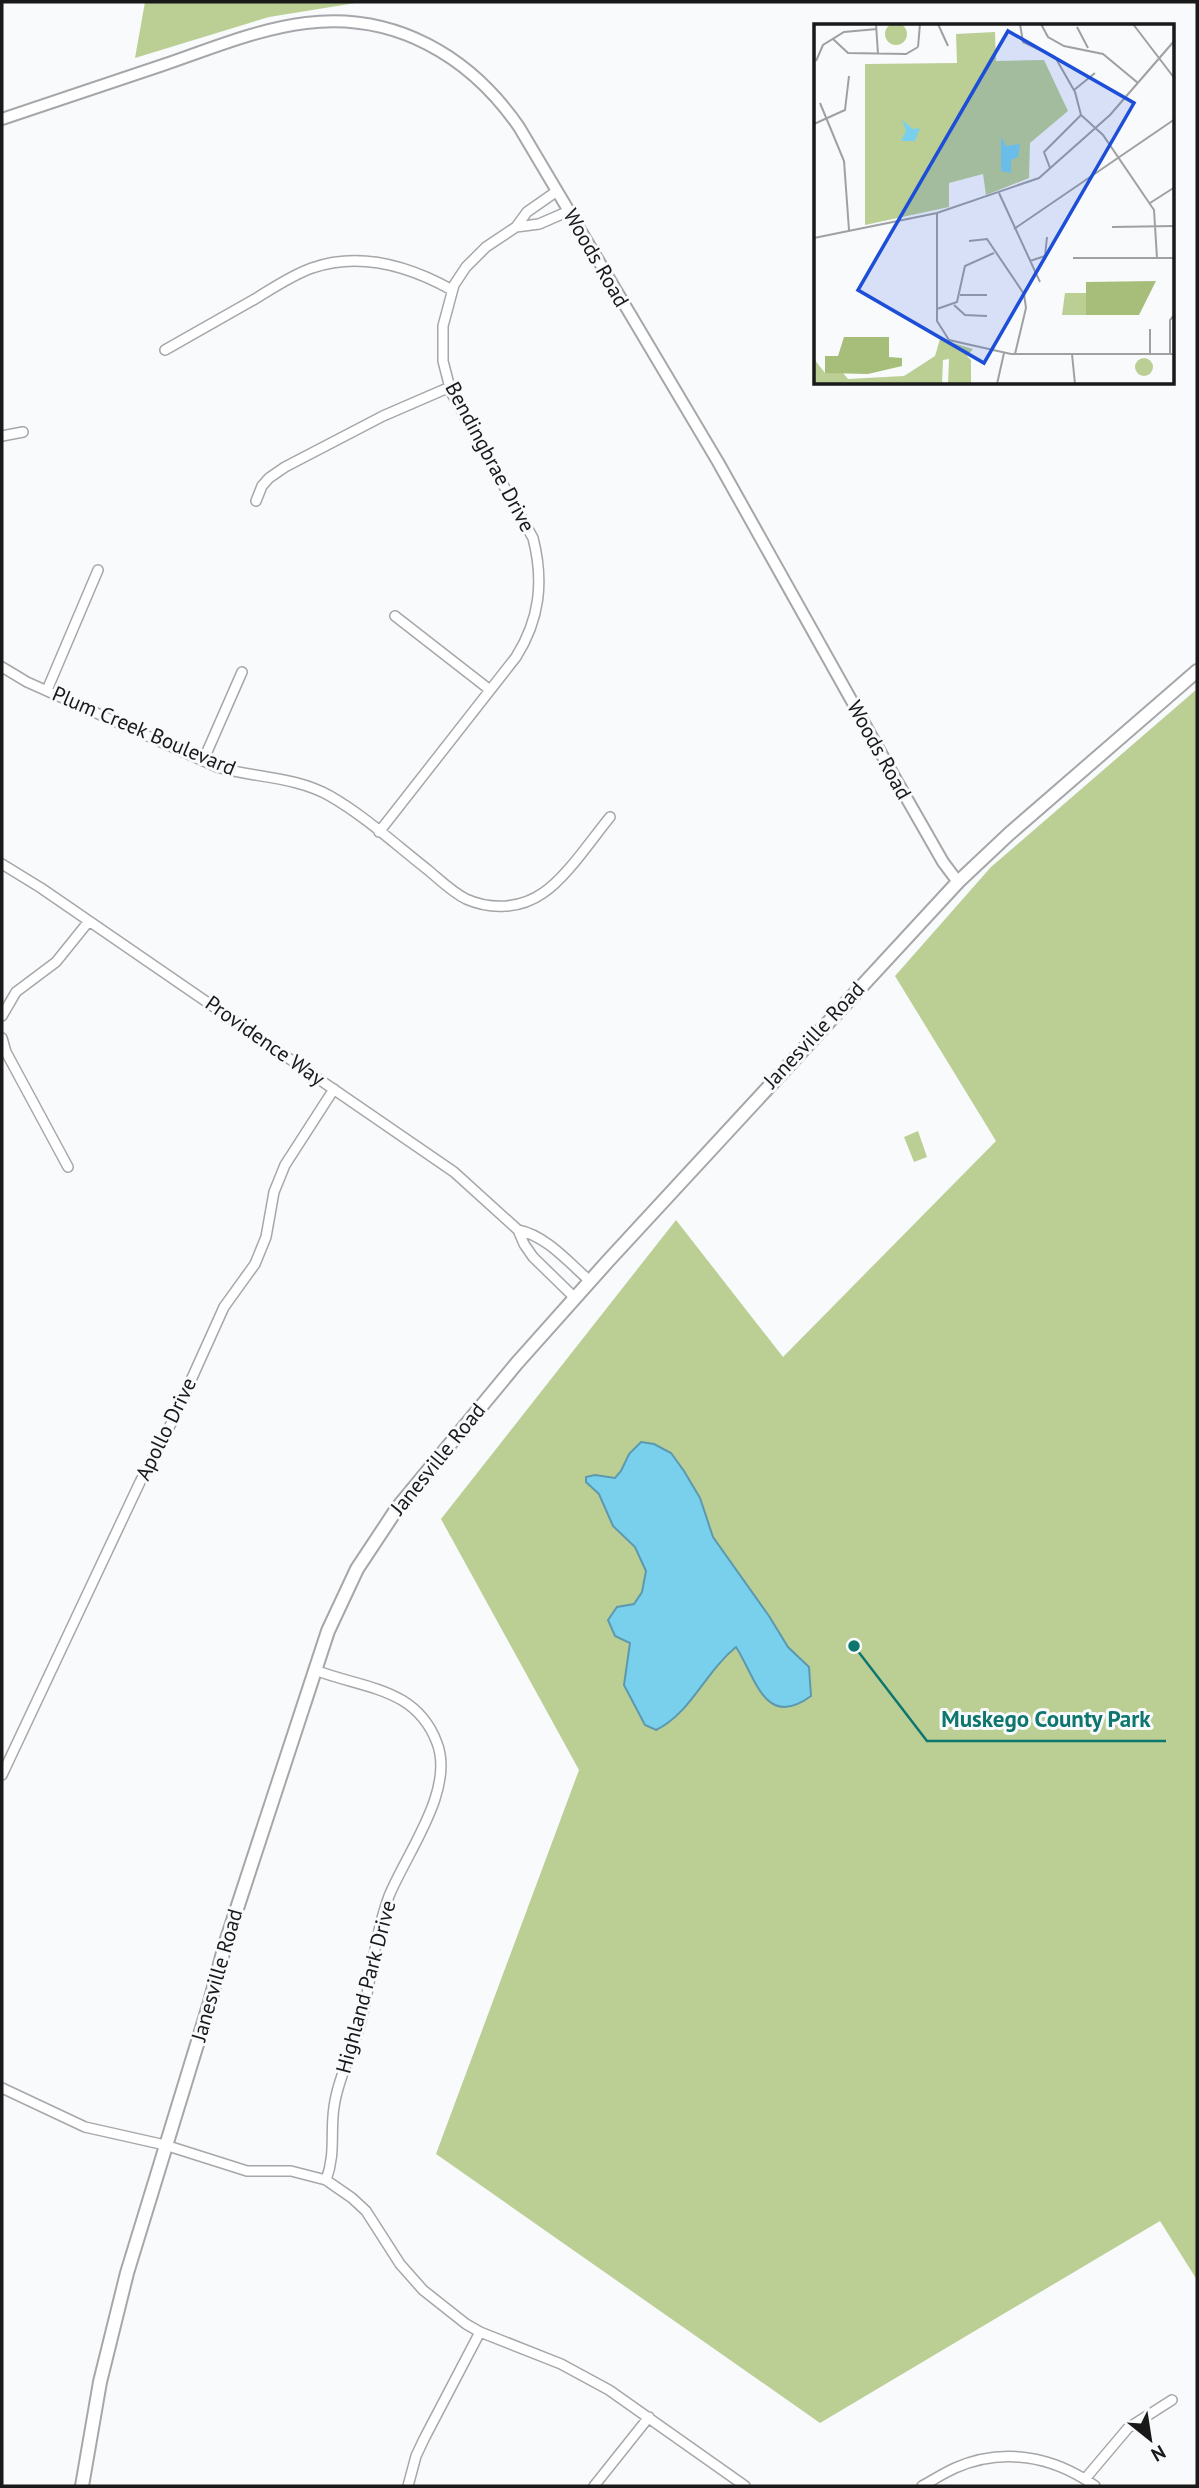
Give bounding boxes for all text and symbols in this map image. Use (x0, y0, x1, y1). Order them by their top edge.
inset map (814, 24, 1174, 385)
street label: Woods Road (557, 204, 635, 312)
street label: Bendingbrae Drive (439, 377, 541, 537)
street label: Plum Creek Boulevard (48, 680, 240, 781)
street label: Woods Road (841, 695, 918, 804)
street label: Janesville Road (757, 976, 870, 1094)
street label: Providence Way (200, 989, 331, 1092)
street label: Apollo Drive (129, 1373, 202, 1485)
street label: Janesville Road (384, 1397, 491, 1521)
callout: Muskego County Park (927, 1697, 1166, 1741)
text: Muskego County Park (941, 1704, 1151, 1733)
street label: Highland Park Drive (329, 1897, 402, 2076)
street label: Janesville Road (184, 1906, 248, 2045)
north arrow (1115, 2404, 1185, 2474)
text: N (1147, 2440, 1170, 2467)

